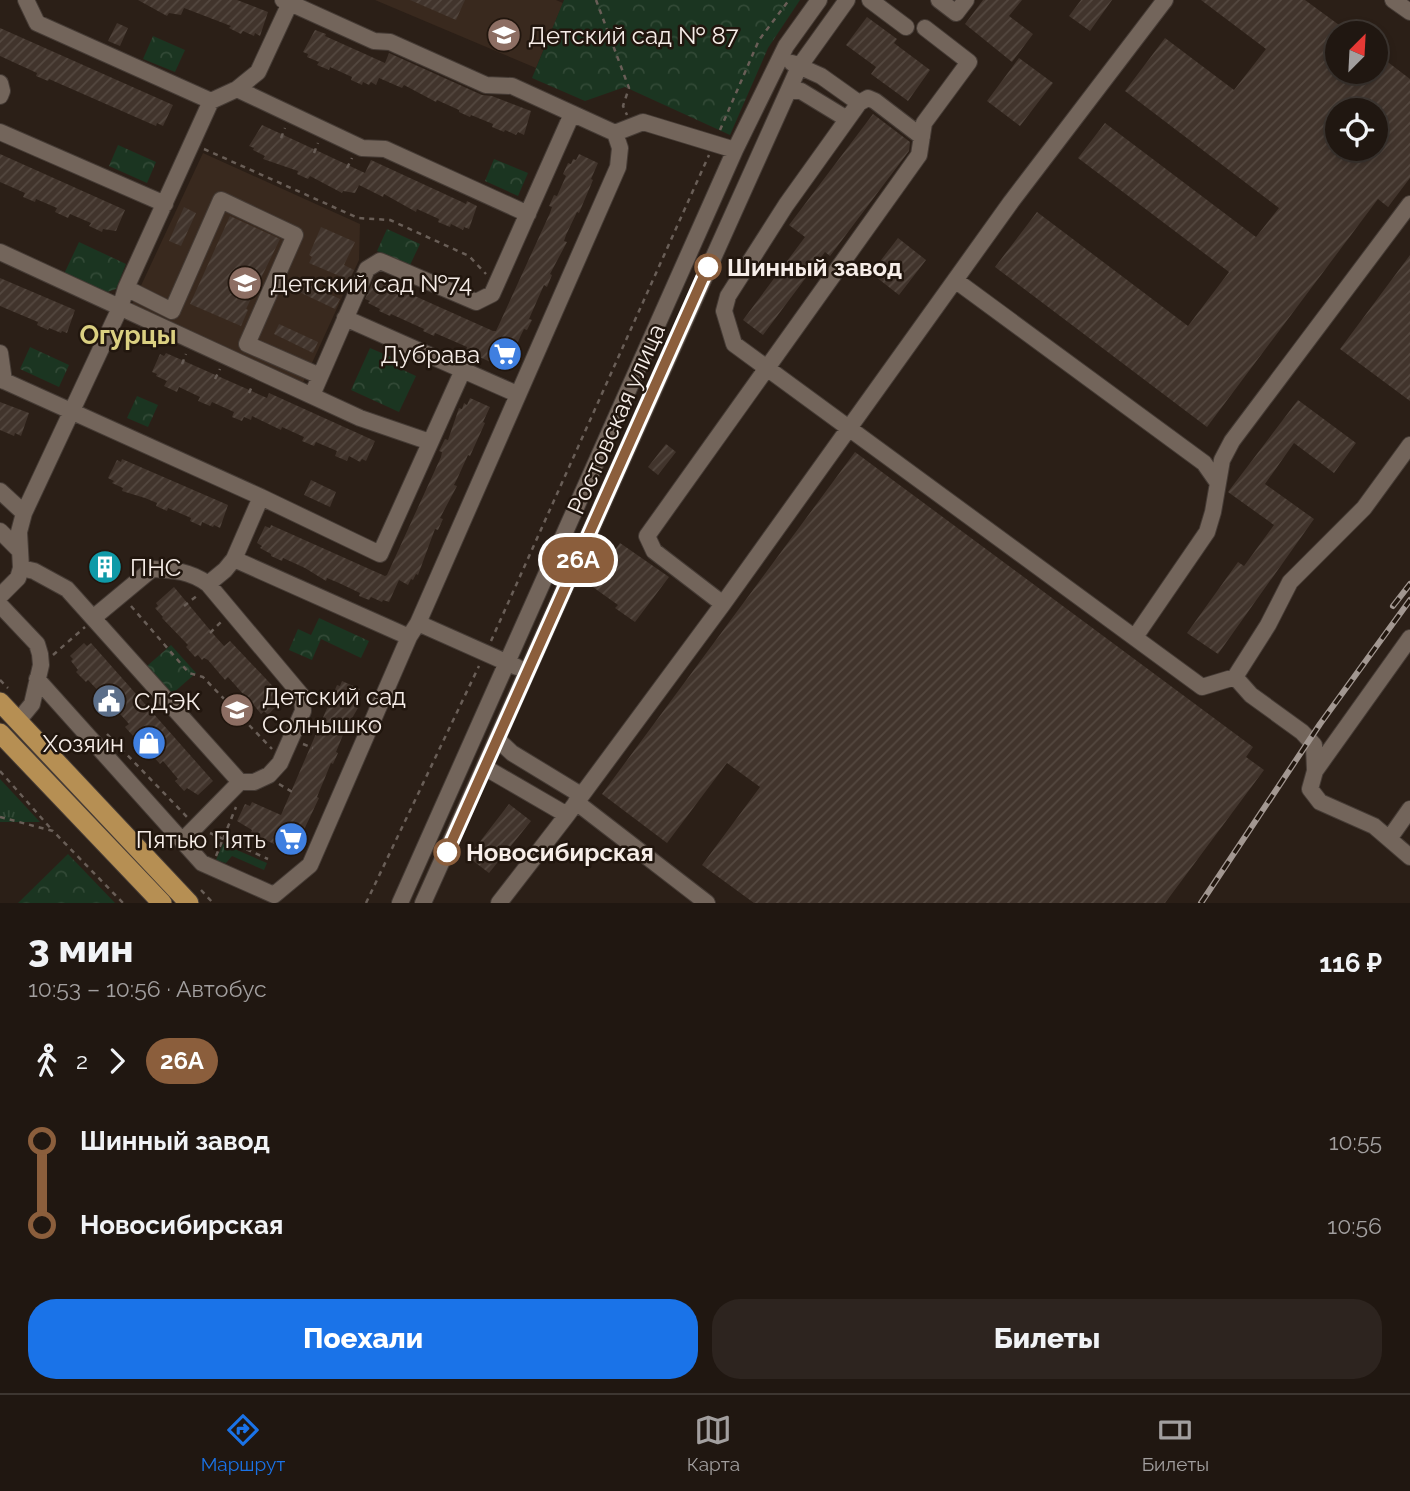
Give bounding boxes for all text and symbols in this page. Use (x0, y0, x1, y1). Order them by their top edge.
school or university icon: Детский сад № 87 (485, 16, 523, 54)
place label: Детский сад № 87 (528, 21, 739, 50)
north arrow (1325, 21, 1388, 84)
map controls (1325, 21, 1388, 161)
button: locate (1325, 98, 1388, 161)
place label: Шинный завод (727, 253, 902, 282)
marker: Шинный завод (695, 254, 721, 280)
school or university icon: Детский сад №74 (226, 264, 264, 302)
place label: Детский сад №74 (270, 269, 472, 298)
street label: Ростовская улица (561, 319, 671, 519)
district label: Огурцы (79, 320, 177, 350)
supermarket icon: Дубрава (486, 335, 524, 373)
place label: Дубрава (381, 340, 480, 369)
line badge: 26А (538, 537, 618, 583)
text: 26А (556, 545, 600, 574)
building icon: ПНС (86, 548, 124, 586)
place label: ПНС (130, 553, 181, 582)
public building icon: СДЭК (90, 682, 128, 720)
place label: Детский сад Солнышко (262, 682, 406, 739)
place label: СДЭК (134, 687, 201, 716)
school or university icon: Детский сад Солнышко (218, 691, 256, 729)
shop icon: Хозяин (130, 724, 168, 762)
place label: Хозяин (43, 729, 124, 758)
supermarket icon: Пятью Пять (272, 820, 310, 858)
place label: Пятью Пять (136, 825, 266, 854)
place label: Новосибирская (466, 838, 654, 867)
marker: Новосибирская (434, 839, 460, 865)
text: 3 мин (28, 926, 133, 971)
text: 116 ₽ (1319, 948, 1382, 978)
text: 10:53 – 10:56 · Автобус (28, 975, 267, 1002)
icon: walk (28, 1042, 66, 1080)
icon: forward (98, 1042, 136, 1080)
text: 26А (160, 1046, 204, 1075)
text: 2 (76, 1047, 88, 1074)
text: Шинный завод (80, 1126, 270, 1156)
text: 10:55 (1329, 1128, 1382, 1155)
text: Новосибирская (80, 1210, 283, 1240)
text: 10:56 (1327, 1212, 1382, 1239)
button: Поехали (28, 1299, 698, 1379)
button: Билеты (712, 1299, 1382, 1379)
tab: Маршрут (201, 1411, 285, 1475)
tab: Карта (687, 1411, 740, 1475)
tab: Билеты (1142, 1411, 1209, 1475)

